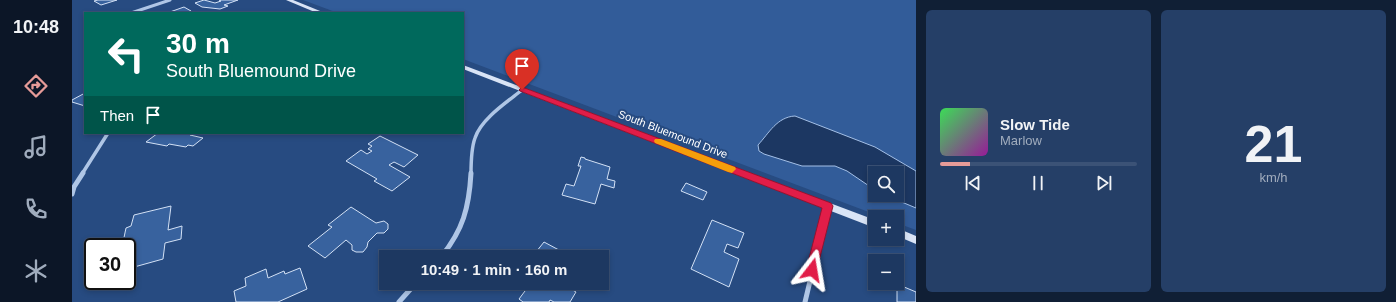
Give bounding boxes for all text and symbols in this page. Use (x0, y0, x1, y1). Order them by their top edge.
text: 10:48 (13, 17, 59, 37)
icon: left (100, 28, 152, 80)
text: 30 m (166, 28, 230, 59)
pin (505, 49, 539, 90)
icon: arrive (511, 55, 533, 77)
text: South Bluemound Drive (166, 61, 356, 81)
icon: directions (22, 72, 50, 100)
icon: arrive (142, 104, 164, 126)
text: Then (100, 107, 134, 124)
street label: South Bluemound Drive (617, 108, 729, 160)
text: 21 (1245, 115, 1302, 173)
text: Slow Tide (1000, 116, 1070, 133)
icon: music (22, 133, 50, 161)
text: Marlow (1000, 133, 1042, 148)
map controls (868, 166, 904, 290)
button: search (868, 166, 904, 202)
text: km/h (1259, 170, 1288, 185)
icon: previous (962, 172, 984, 194)
icon: pause (1027, 172, 1049, 194)
icon: next (1093, 172, 1115, 194)
icon: phone (22, 195, 50, 223)
button: + (868, 210, 904, 246)
speed limit sign: 30 (84, 238, 136, 290)
position arrow (791, 249, 833, 291)
button: − (868, 254, 904, 290)
icon: climate (22, 257, 50, 285)
text: 10:49 · 1 min · 160 m (421, 261, 567, 278)

